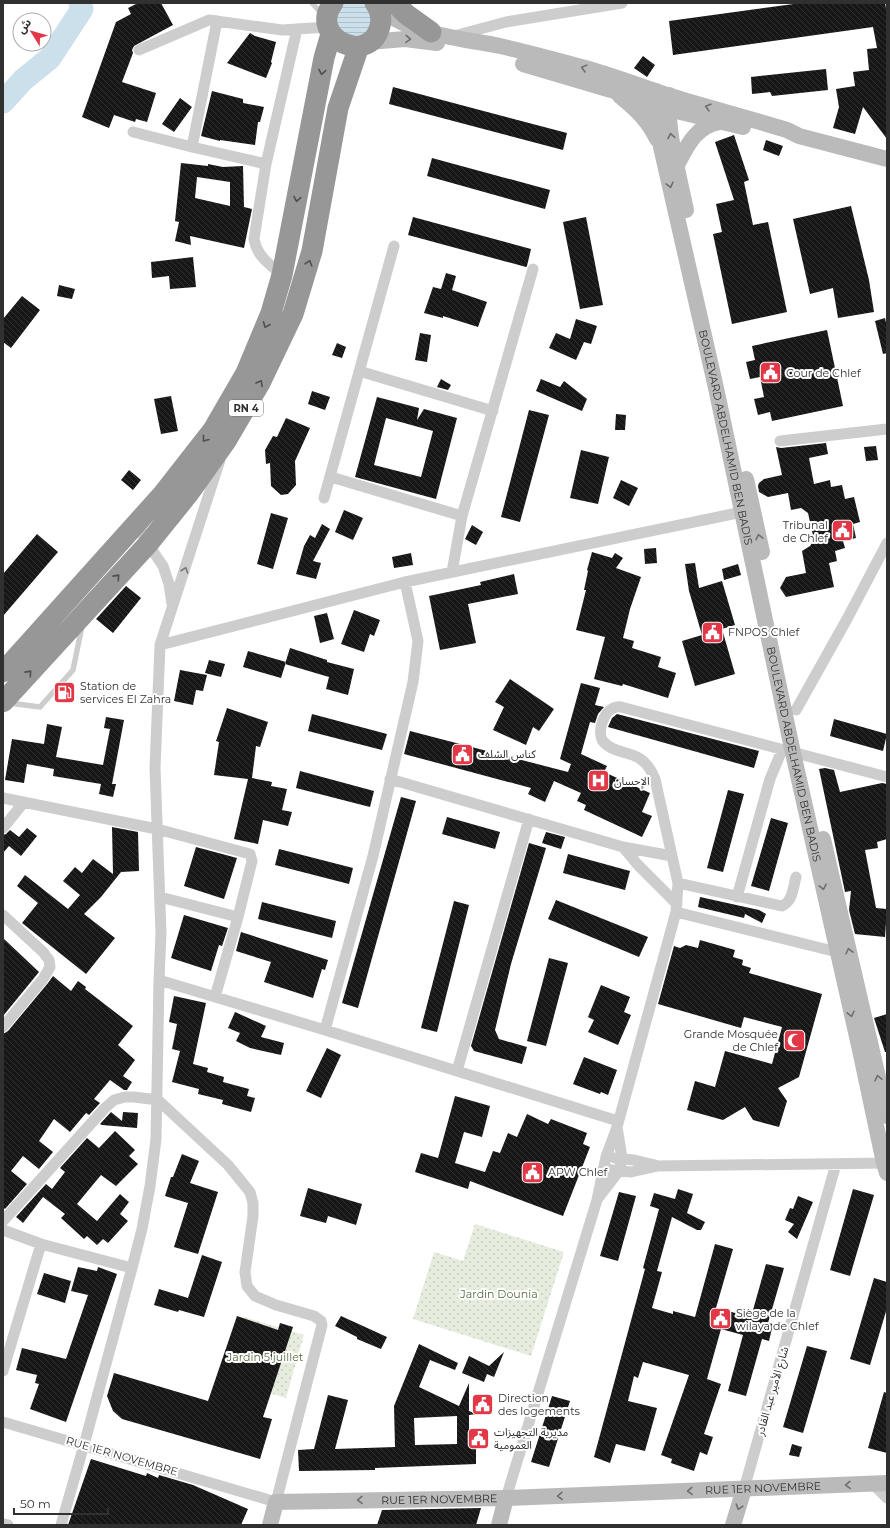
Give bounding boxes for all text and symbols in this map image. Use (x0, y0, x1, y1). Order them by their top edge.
north arrow (12, 12, 52, 52)
text: ش (14, 16, 34, 36)
one-way arrow (405, 35, 411, 43)
one-way arrow (581, 64, 588, 73)
one-way arrow (318, 68, 326, 75)
one-way arrow (705, 103, 712, 112)
one-way arrow (668, 133, 676, 140)
one-way arrow (665, 182, 673, 188)
one-way arrow (293, 196, 302, 202)
one-way arrow (304, 259, 313, 266)
one-way arrow (262, 322, 270, 329)
street label: BOULEVARD ABDELHAMID BEN BADIS (696, 328, 756, 546)
public building icon: Cour de Chlef (757, 360, 783, 386)
place label: Cour de Chlef (786, 366, 862, 380)
one-way arrow (255, 380, 263, 387)
road number: RN 4 (229, 400, 263, 416)
one-way arrow (203, 435, 210, 442)
place label: Tribunal de Chlef (782, 518, 829, 545)
public building icon: Tribunal de Chlef (830, 518, 856, 544)
one-way arrow (755, 534, 763, 540)
one-way arrow (180, 566, 189, 573)
one-way arrow (112, 574, 120, 582)
public building icon: FNPOS Chlef (699, 619, 725, 645)
place label: FNPOS Chlef (728, 625, 801, 639)
street label: BOULEVARD ABDELHAMID BEN BADIS (764, 645, 824, 863)
one-way arrow (24, 670, 32, 678)
fuel station icon: Station de services El Zahra (51, 679, 77, 705)
place label: Station de services El Zahra (80, 679, 171, 706)
public building icon: كناس الشلف (450, 741, 476, 767)
place label: كناس الشلف (478, 747, 536, 761)
hospital icon: الإحسان (586, 768, 612, 794)
place label: الإحسان (614, 774, 650, 789)
one-way arrow (818, 884, 826, 890)
one-way arrow (845, 948, 854, 955)
one-way arrow (847, 1010, 855, 1017)
place label: Grande Mosquée de Chlef (684, 1027, 779, 1054)
mosque icon: Grande Mosquée de Chlef (781, 1027, 807, 1053)
one-way arrow (875, 1075, 883, 1081)
public building icon: APW Chlef (520, 1159, 546, 1185)
place label: APW Chlef (548, 1165, 609, 1179)
park label: Jardin Dounia (459, 1287, 538, 1301)
public building icon: Siège de la wilaya de Chlef (707, 1306, 733, 1332)
place label: Siège de la wilaya de Chlef (736, 1306, 820, 1333)
street label: شارع الأمير عبد القادر (752, 1345, 792, 1438)
park label: Jardin 5 juillet (226, 1350, 304, 1364)
public building icon: Direction des logements (470, 1391, 496, 1417)
place label: Direction des logements (498, 1391, 581, 1418)
public building icon: مديرية التجهيزات العمومية (465, 1425, 491, 1451)
place label: مديرية التجهيزات العمومية (494, 1425, 569, 1452)
street label: RUE 1ER NOVEMBRE (64, 1433, 180, 1479)
street label: RUE 1ER NOVEMBRE (705, 1479, 821, 1497)
one-way arrow (845, 1481, 851, 1489)
one-way arrow (687, 1487, 693, 1496)
scale bar (14, 1490, 108, 1516)
street label: RUE 1ER NOVEMBRE (381, 1491, 497, 1507)
one-way arrow (557, 1492, 563, 1501)
text: 50 m (20, 1496, 51, 1511)
one-way arrow (357, 1496, 363, 1505)
one-way arrow (735, 1503, 744, 1510)

